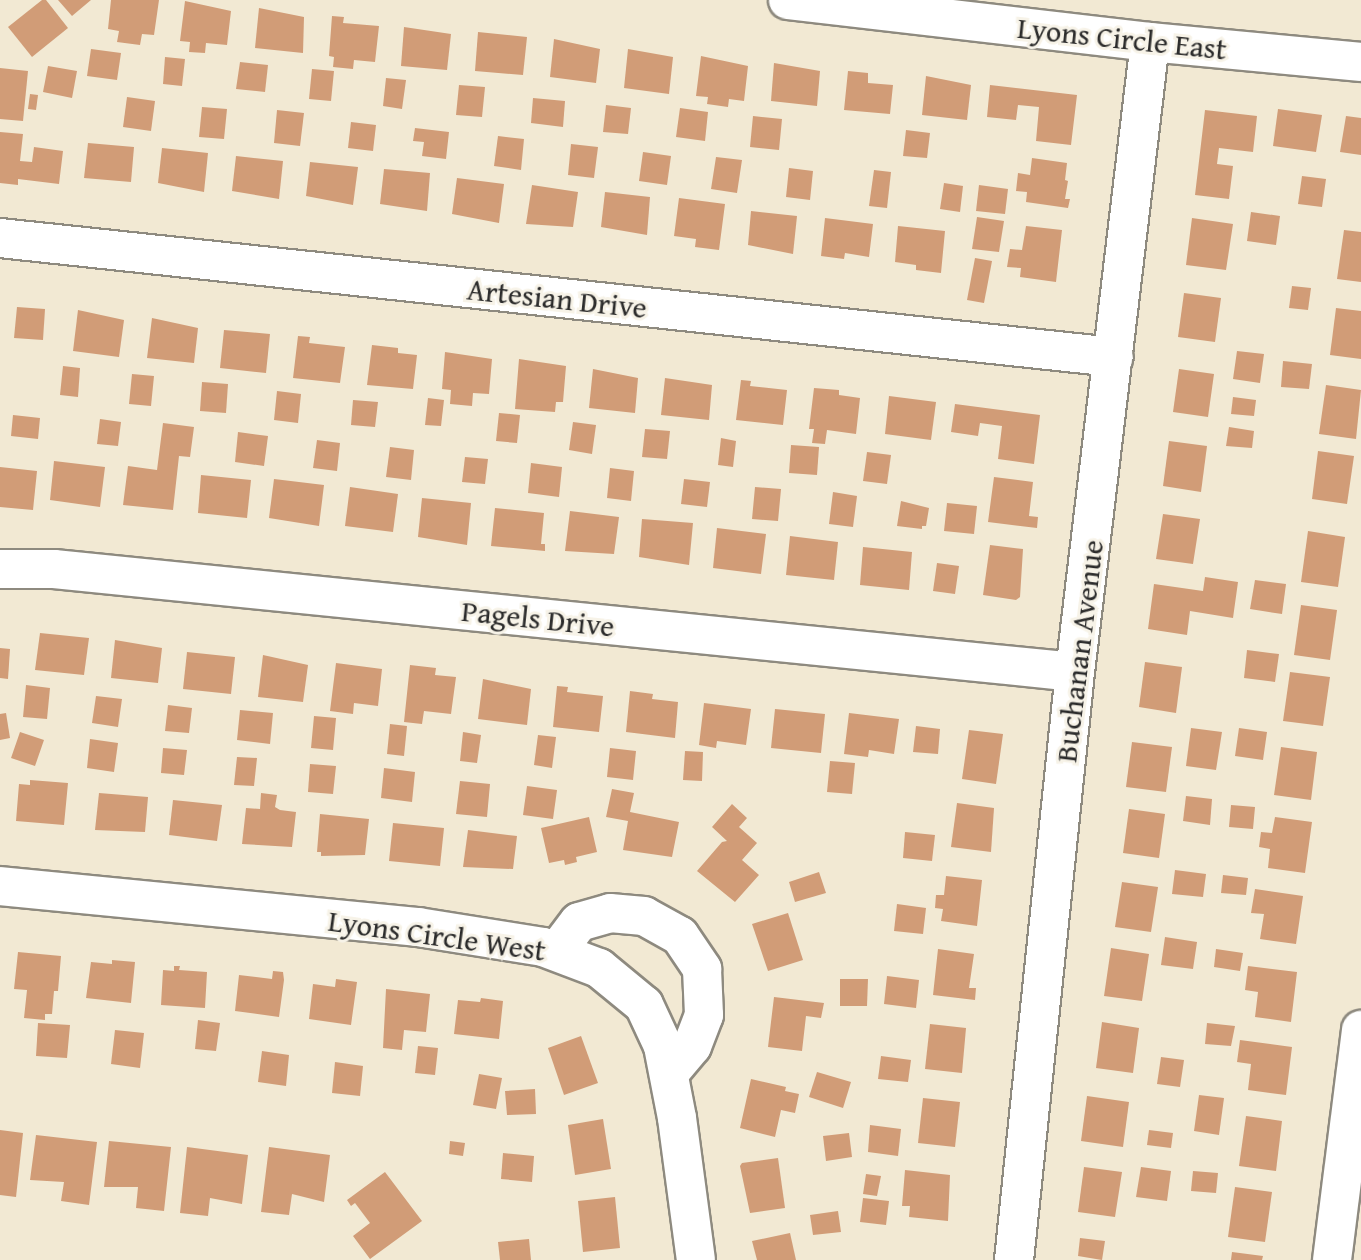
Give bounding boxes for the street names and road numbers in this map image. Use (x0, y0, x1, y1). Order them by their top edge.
street label: Lyons Circle East (1016, 9, 1228, 67)
street label: Artesian Drive (465, 271, 649, 325)
street label: Buchanan Avenue (1047, 538, 1111, 764)
street label: Pagels Drive (460, 592, 616, 644)
street label: Lyons Circle West (326, 902, 548, 968)

